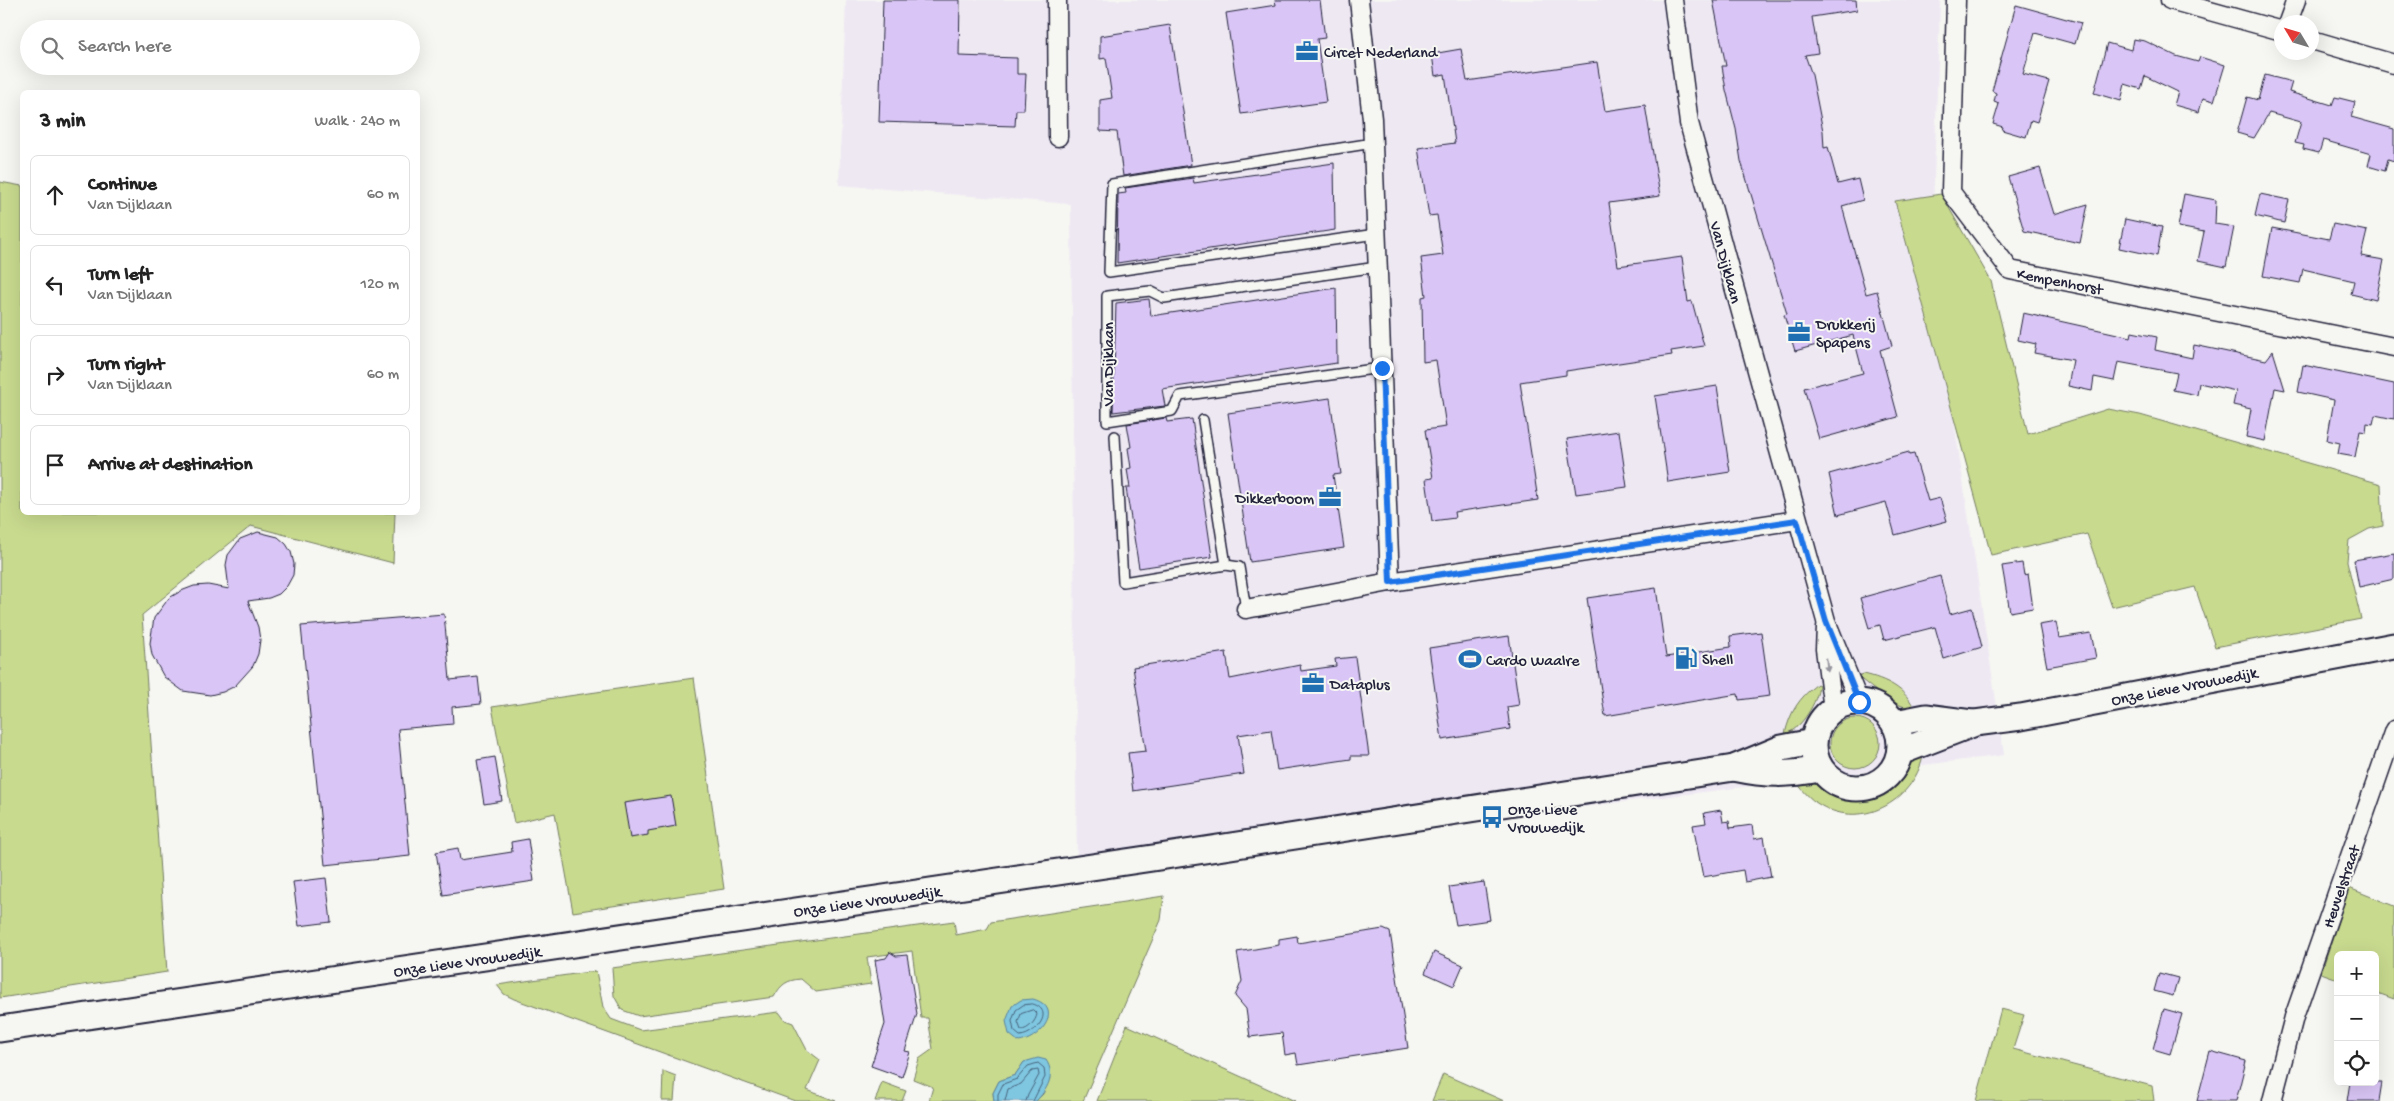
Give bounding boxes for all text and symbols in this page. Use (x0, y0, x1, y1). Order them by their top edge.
north arrow (2274, 15, 2319, 60)
search box (20, 20, 420, 75)
icon: search (38, 34, 66, 62)
text: Search here (78, 36, 172, 59)
office icon: Circet Nederland (1294, 38, 1320, 64)
place label: Circet Nederland (1324, 45, 1439, 64)
text: 3 min (40, 110, 85, 135)
text: Walk · 240 m (315, 113, 400, 132)
text: Continue (88, 174, 157, 197)
icon: ahead (41, 181, 69, 209)
text: 60 m (367, 186, 399, 205)
text: Van Dijklaan (88, 197, 172, 216)
street label: Van Dijklaan (1703, 219, 1744, 306)
text: Turn left (88, 264, 152, 287)
street label: Kempenhorst (2015, 266, 2105, 301)
icon: left (41, 271, 69, 299)
text: 120 m (360, 276, 399, 295)
text: Van Dijklaan (88, 287, 172, 306)
place label: Drukkerij Spapens (1815, 317, 1876, 354)
office icon: Drukkerij Spapens (1786, 319, 1812, 345)
street label: Van Dijklaan (1101, 322, 1120, 407)
text: Turn right (88, 354, 164, 377)
route end (1371, 357, 1394, 380)
icon: right (41, 361, 69, 389)
text: 60 m (367, 366, 399, 385)
text: Van Dijklaan (88, 377, 172, 396)
icon: arrive (41, 451, 69, 479)
text: Arrive at destination (88, 454, 252, 477)
office icon: Dikkerboom (1317, 484, 1343, 510)
place label: Dikkerboom (1235, 491, 1315, 510)
fuel station icon: Shell (1673, 645, 1699, 671)
sports icon: Cardo Waalre (1457, 646, 1483, 672)
place label: Shell (1702, 652, 1733, 671)
place label: Cardo Waalre (1486, 653, 1580, 672)
one-way arrow (1823, 658, 1831, 674)
street label: Onze Lieve Vrouwedijk (2110, 665, 2261, 712)
office icon: Dataplus (1300, 670, 1326, 696)
place label: Dataplus (1329, 677, 1391, 696)
route start (1848, 691, 1871, 714)
place label: Onze Lieve Vrouwedijk (1507, 802, 1586, 839)
bus stop icon: Onze Lieve Vrouwedijk (1479, 804, 1505, 830)
street label: Heuvelstraat (2320, 842, 2367, 931)
street label: Onze Lieve Vrouwedijk (793, 883, 944, 923)
street label: Onze Lieve Vrouwedijk (393, 943, 544, 983)
map controls (2334, 951, 2379, 1086)
button: + (2334, 951, 2379, 996)
button: − (2334, 996, 2379, 1041)
button: locate (2334, 1041, 2379, 1086)

